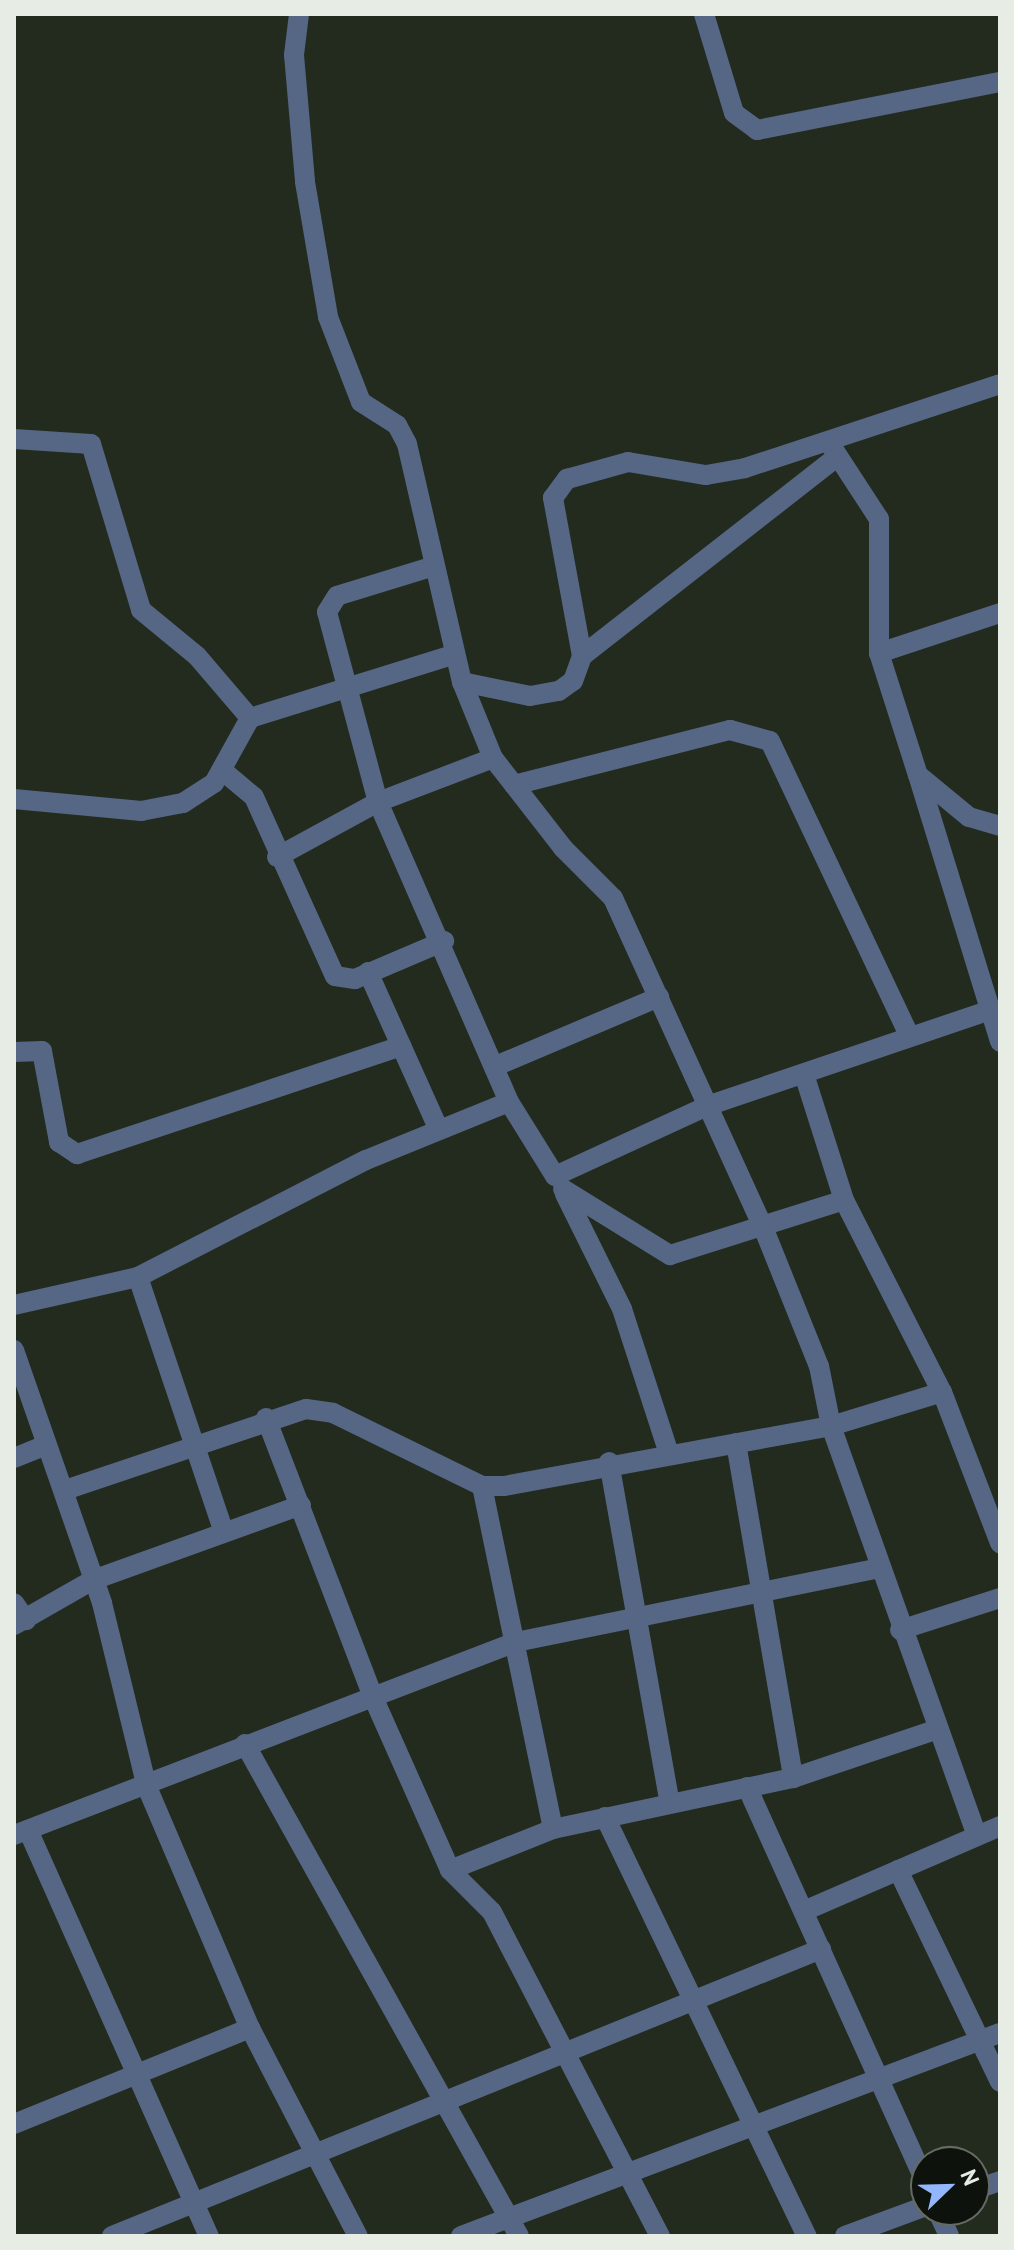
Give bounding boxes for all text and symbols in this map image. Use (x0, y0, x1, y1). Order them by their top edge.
north arrow (910, 2146, 990, 2226)
text: N (955, 2165, 986, 2190)

